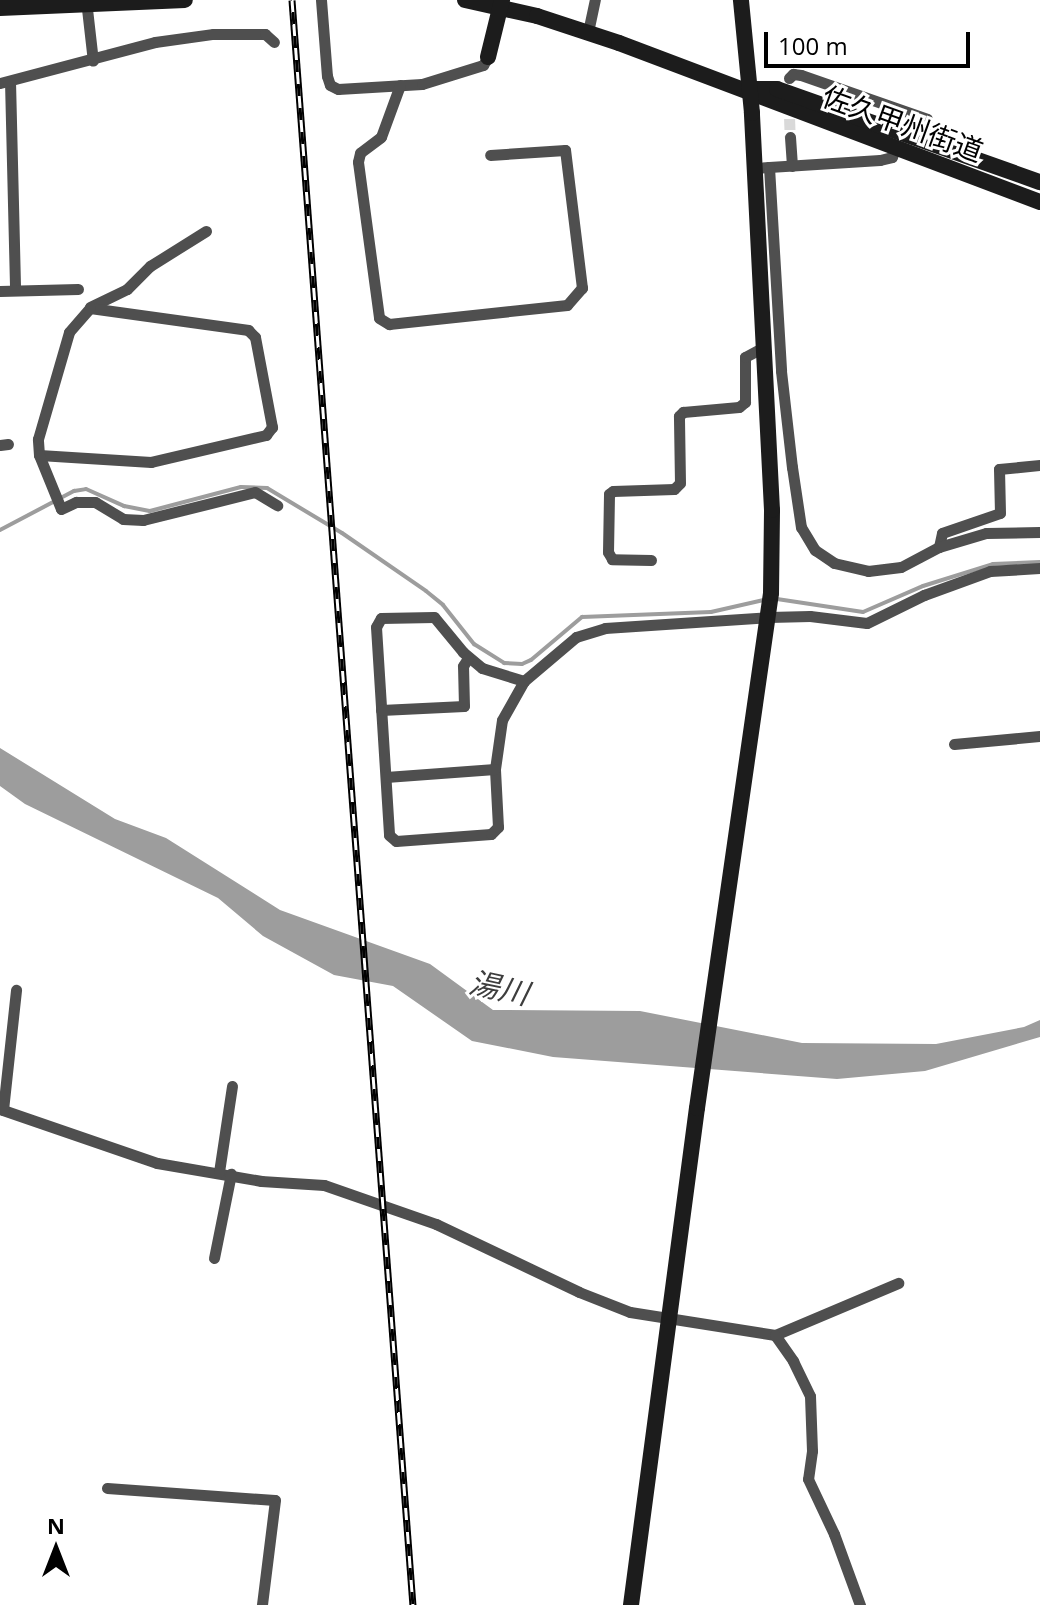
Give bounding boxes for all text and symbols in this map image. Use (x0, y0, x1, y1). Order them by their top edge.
scale bar (768, 16, 974, 66)
text: 100 m (778, 29, 848, 62)
street label: 佐久甲州街道 (818, 78, 988, 168)
water label: 湯川 (466, 964, 532, 1012)
north arrow (16, 1509, 96, 1589)
text: N (47, 1510, 65, 1540)

